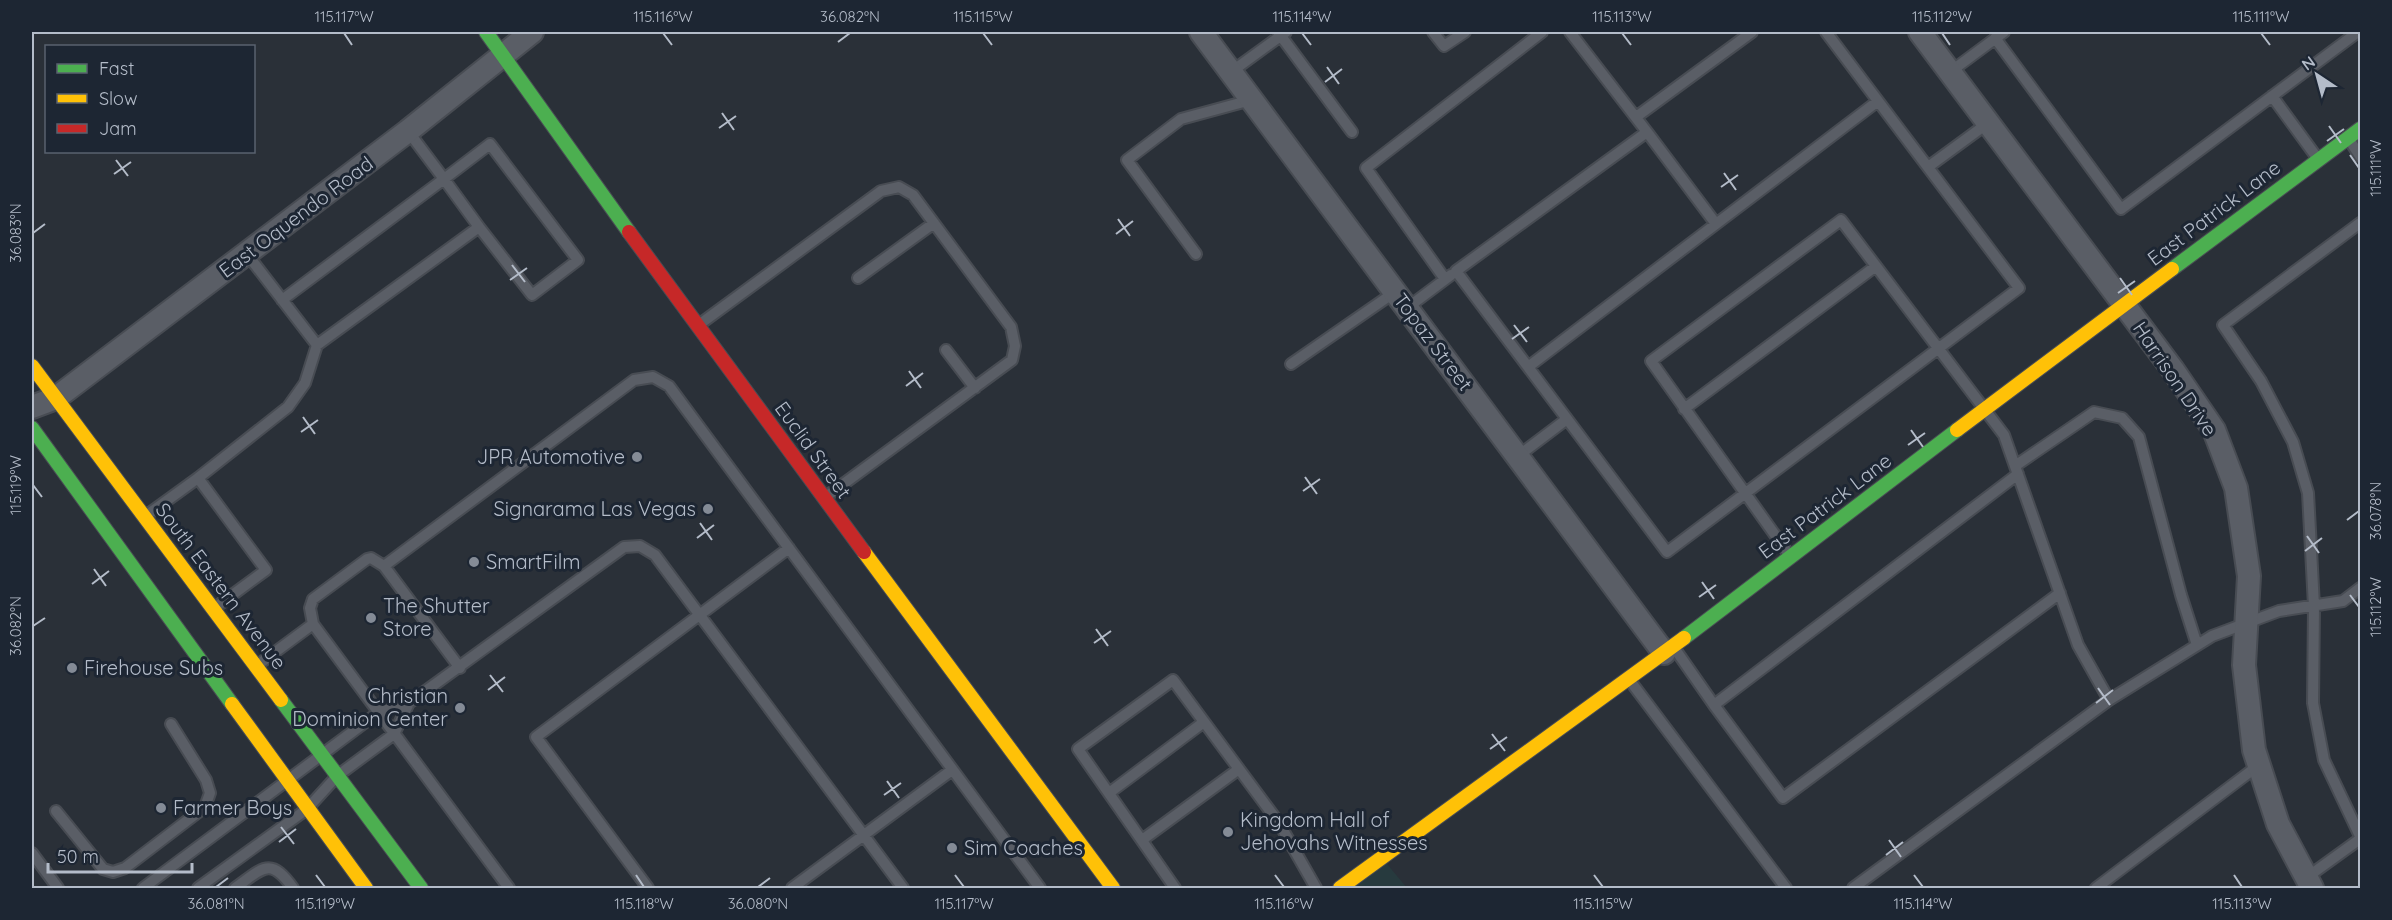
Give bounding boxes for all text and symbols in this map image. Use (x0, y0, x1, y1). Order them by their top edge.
text: 115.117°W (314, 7, 374, 26)
text: 115.116°W (633, 7, 693, 26)
text: 36.082°N (820, 7, 880, 26)
text: 115.115°W (953, 7, 1013, 26)
text: 115.114°W (1272, 7, 1332, 26)
text: 115.113°W (1592, 7, 1652, 26)
text: 115.112°W (1912, 7, 1972, 26)
text: 115.111°W (2232, 7, 2290, 26)
legend (45, 45, 255, 153)
north arrow (2287, 45, 2347, 105)
text: N (2298, 51, 2319, 74)
text: Fast (99, 57, 134, 80)
text: Slow (99, 87, 137, 110)
text: Jam (99, 117, 137, 140)
text: 115.111°W (2366, 139, 2385, 197)
street label: East Oquendo Road (214, 151, 378, 283)
street label: East Patrick Lane (2142, 154, 2285, 271)
text: 36.083°N (6, 203, 25, 263)
street label: Topaz Street (1389, 288, 1478, 396)
street label: Harrison Drive (2128, 317, 2223, 441)
street label: Euclid Street (770, 396, 857, 503)
place label: JPR Automotive (477, 444, 625, 469)
street label: East Patrick Lane (1753, 447, 1896, 564)
marker: JPR Automotive (630, 450, 644, 464)
text: 115.119°W (6, 455, 25, 515)
text: 36.078°N (2366, 482, 2385, 540)
place label: Signarama Las Vegas (493, 496, 696, 521)
street label: South Eastern Avenue (151, 497, 292, 674)
marker: Signarama Las Vegas (701, 502, 715, 516)
place label: SmartFilm (486, 549, 581, 574)
marker: SmartFilm (467, 555, 481, 569)
text: 115.112°W (2366, 577, 2385, 637)
place label: The Shutter Store (383, 593, 490, 641)
text: 36.082°N (6, 596, 25, 656)
marker: The Shutter Store (364, 611, 378, 625)
place label: Firehouse Subs (84, 655, 223, 680)
marker: Firehouse Subs (65, 661, 79, 675)
place label: Christian Dominion Center (292, 683, 448, 731)
marker: Christian Dominion Center (453, 701, 467, 715)
place label: Farmer Boys (173, 795, 292, 820)
marker: Farmer Boys (154, 801, 168, 815)
place label: Kingdom Hall of Jehovahs Witnesses (1240, 807, 1428, 855)
marker: Kingdom Hall of Jehovahs Witnesses (1221, 825, 1235, 839)
place label: Sim Coaches (964, 835, 1083, 860)
scale bar (48, 836, 192, 874)
marker: Sim Coaches (945, 841, 959, 855)
text: 50 m (57, 845, 99, 868)
text: 36.081°N (187, 894, 245, 913)
text: 115.119°W (295, 894, 355, 913)
text: 115.118°W (614, 894, 674, 913)
text: 36.080°N (728, 894, 788, 913)
text: 115.117°W (934, 894, 994, 913)
text: 115.116°W (1254, 894, 1314, 913)
text: 115.115°W (1573, 894, 1633, 913)
text: 115.114°W (1893, 894, 1953, 913)
text: 115.113°W (2212, 894, 2272, 913)

